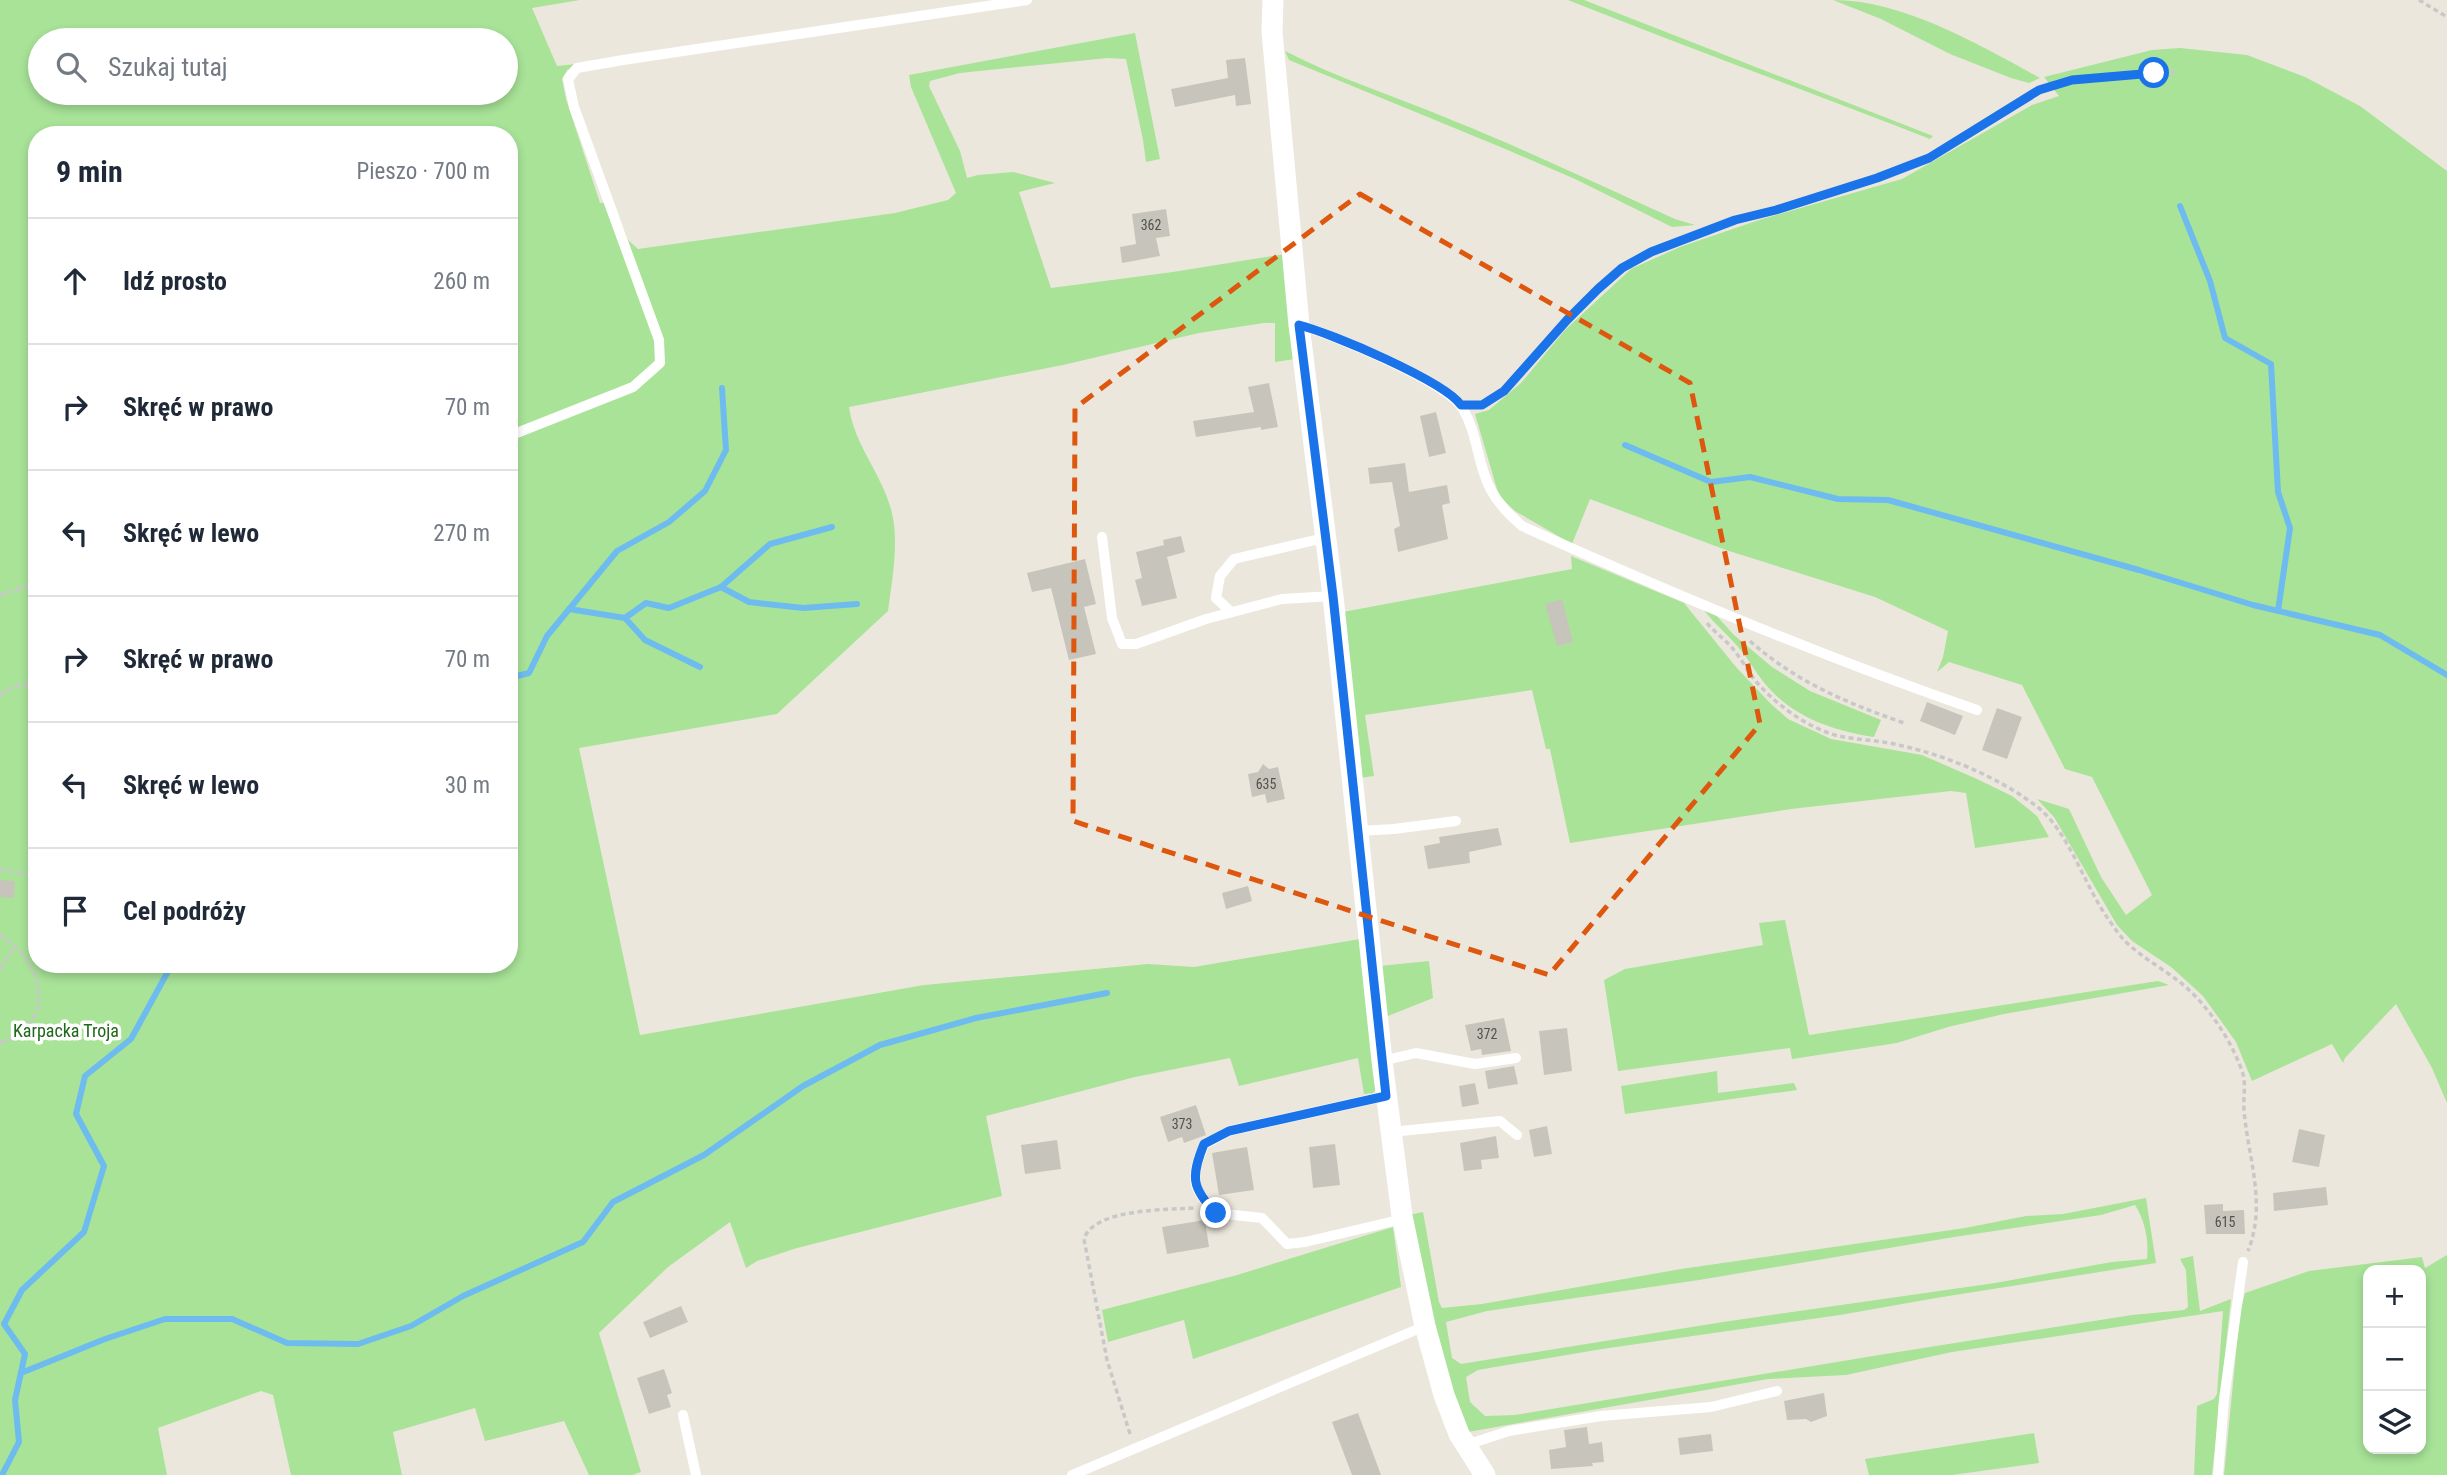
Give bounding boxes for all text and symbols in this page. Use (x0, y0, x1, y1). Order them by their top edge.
search box (28, 28, 518, 105)
icon: search (52, 48, 90, 86)
text: Szukaj tutaj (108, 52, 228, 82)
route start (2138, 57, 2169, 88)
text: 9 min (56, 154, 123, 189)
text: Pieszo · 700 m (356, 158, 490, 185)
house number: 362 (1141, 217, 1161, 233)
icon: ahead (56, 262, 94, 300)
text: Idź prosto (123, 266, 227, 296)
text: 260 m (433, 268, 490, 295)
icon: right (56, 388, 94, 426)
text: Skręć w prawo (123, 392, 273, 422)
text: 70 m (445, 394, 490, 421)
icon: left (56, 514, 94, 552)
text: Skręć w lewo (123, 518, 259, 548)
text: 270 m (433, 520, 490, 547)
icon: right (56, 640, 94, 678)
text: Skręć w prawo (123, 644, 273, 674)
text: 70 m (445, 646, 490, 673)
icon: left (56, 766, 94, 804)
text: Skręć w lewo (123, 770, 259, 800)
text: 30 m (445, 772, 490, 799)
house number: 635 (1256, 776, 1276, 792)
icon: arrive (56, 892, 94, 930)
text: Cel podróży (123, 896, 246, 926)
park label: Karpacka Troja (13, 1020, 119, 1041)
house number: 372 (1477, 1026, 1497, 1042)
house number: 373 (1172, 1116, 1192, 1132)
route end (1200, 1197, 1231, 1228)
house number: 615 (2215, 1214, 2235, 1230)
map controls (2363, 1265, 2426, 1454)
button: + (2363, 1265, 2426, 1328)
button: − (2363, 1328, 2426, 1391)
button: layers (2363, 1391, 2426, 1454)

